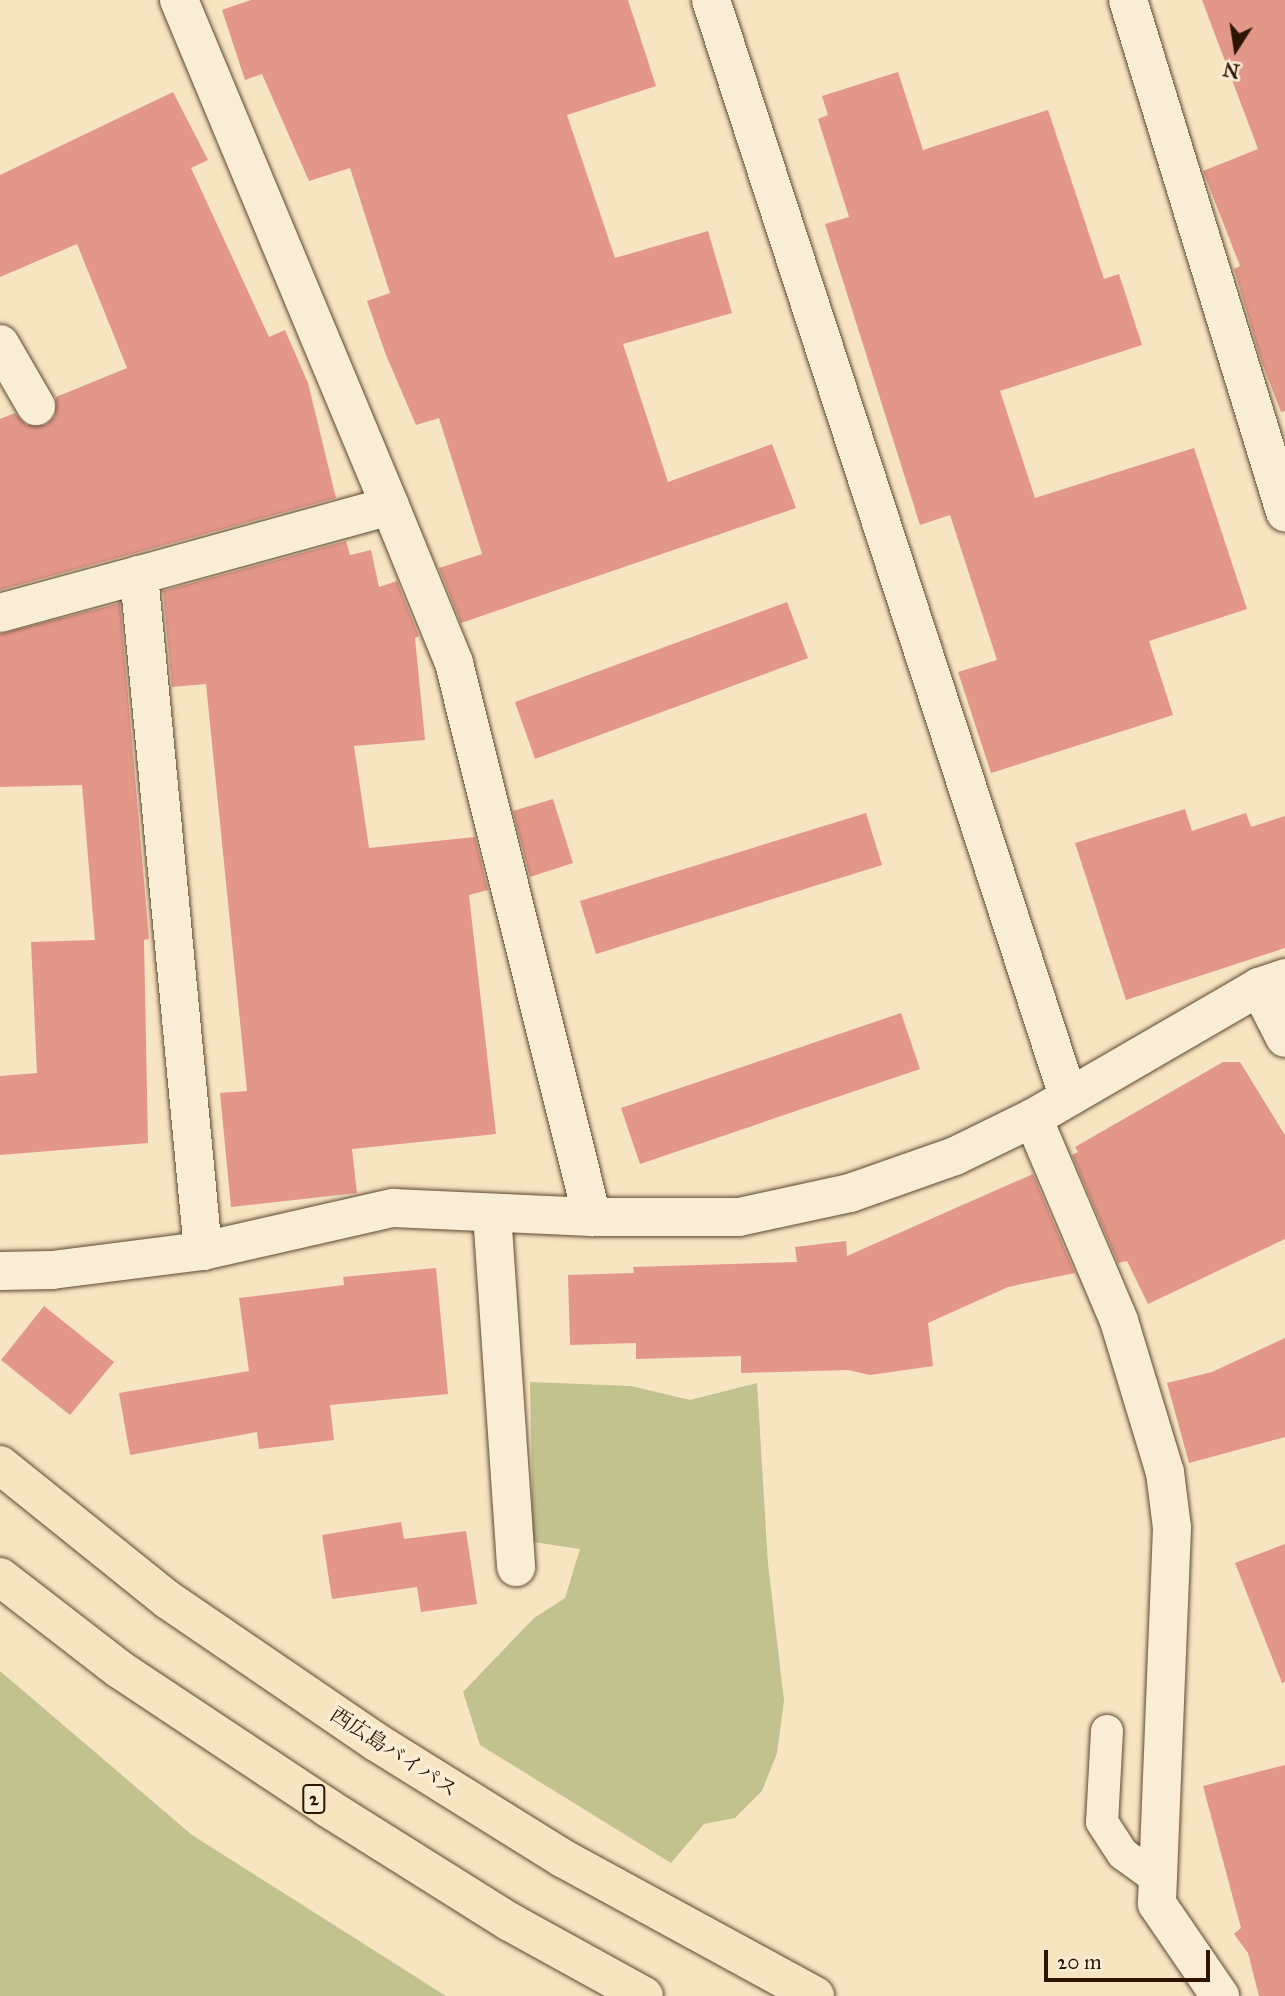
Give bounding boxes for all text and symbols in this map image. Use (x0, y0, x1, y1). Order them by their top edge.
north arrow (1201, 14, 1271, 84)
text: N (1221, 57, 1242, 83)
street label: 西広島バイパス (325, 1701, 463, 1803)
road number: 2 (302, 1784, 326, 1814)
scale bar (1047, 1937, 1213, 1981)
text: 20 m (1057, 1949, 1102, 1975)

